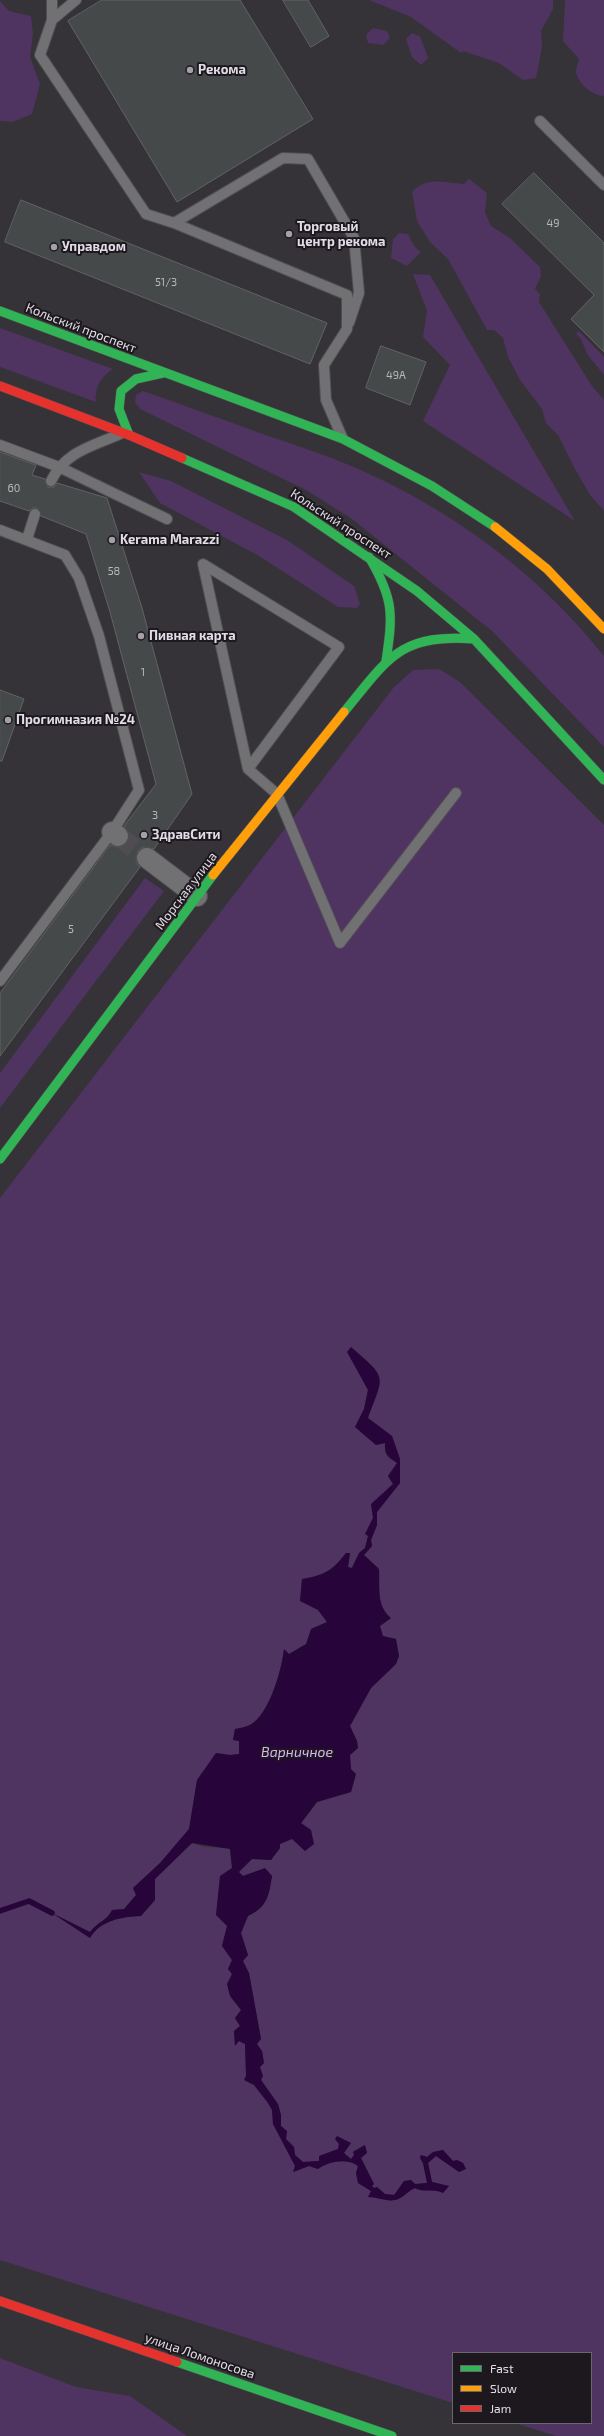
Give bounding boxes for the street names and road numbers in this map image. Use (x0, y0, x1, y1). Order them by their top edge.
street label: Кольский проспект (23, 300, 139, 356)
street label: Кольский проспект (288, 486, 394, 562)
street label: Морская улица (152, 849, 220, 933)
street label: улица Ломоносова (143, 2330, 257, 2382)

